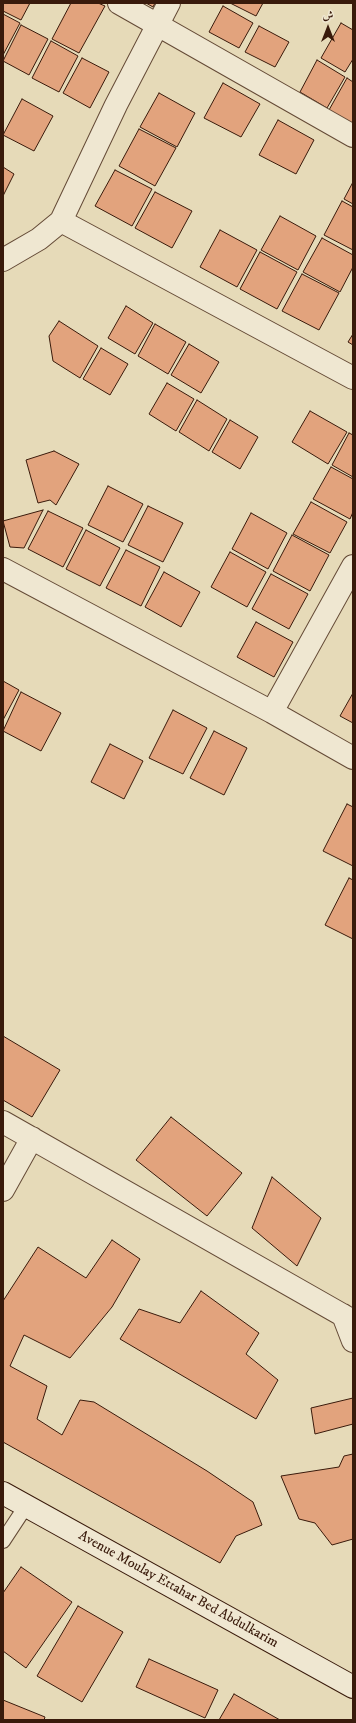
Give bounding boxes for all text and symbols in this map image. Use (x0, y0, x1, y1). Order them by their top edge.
north arrow (308, 8, 348, 48)
text: ش (323, 9, 333, 23)
street label: Avenue Moulay Ettahar Bed Abdulkarim (75, 1528, 281, 1652)

